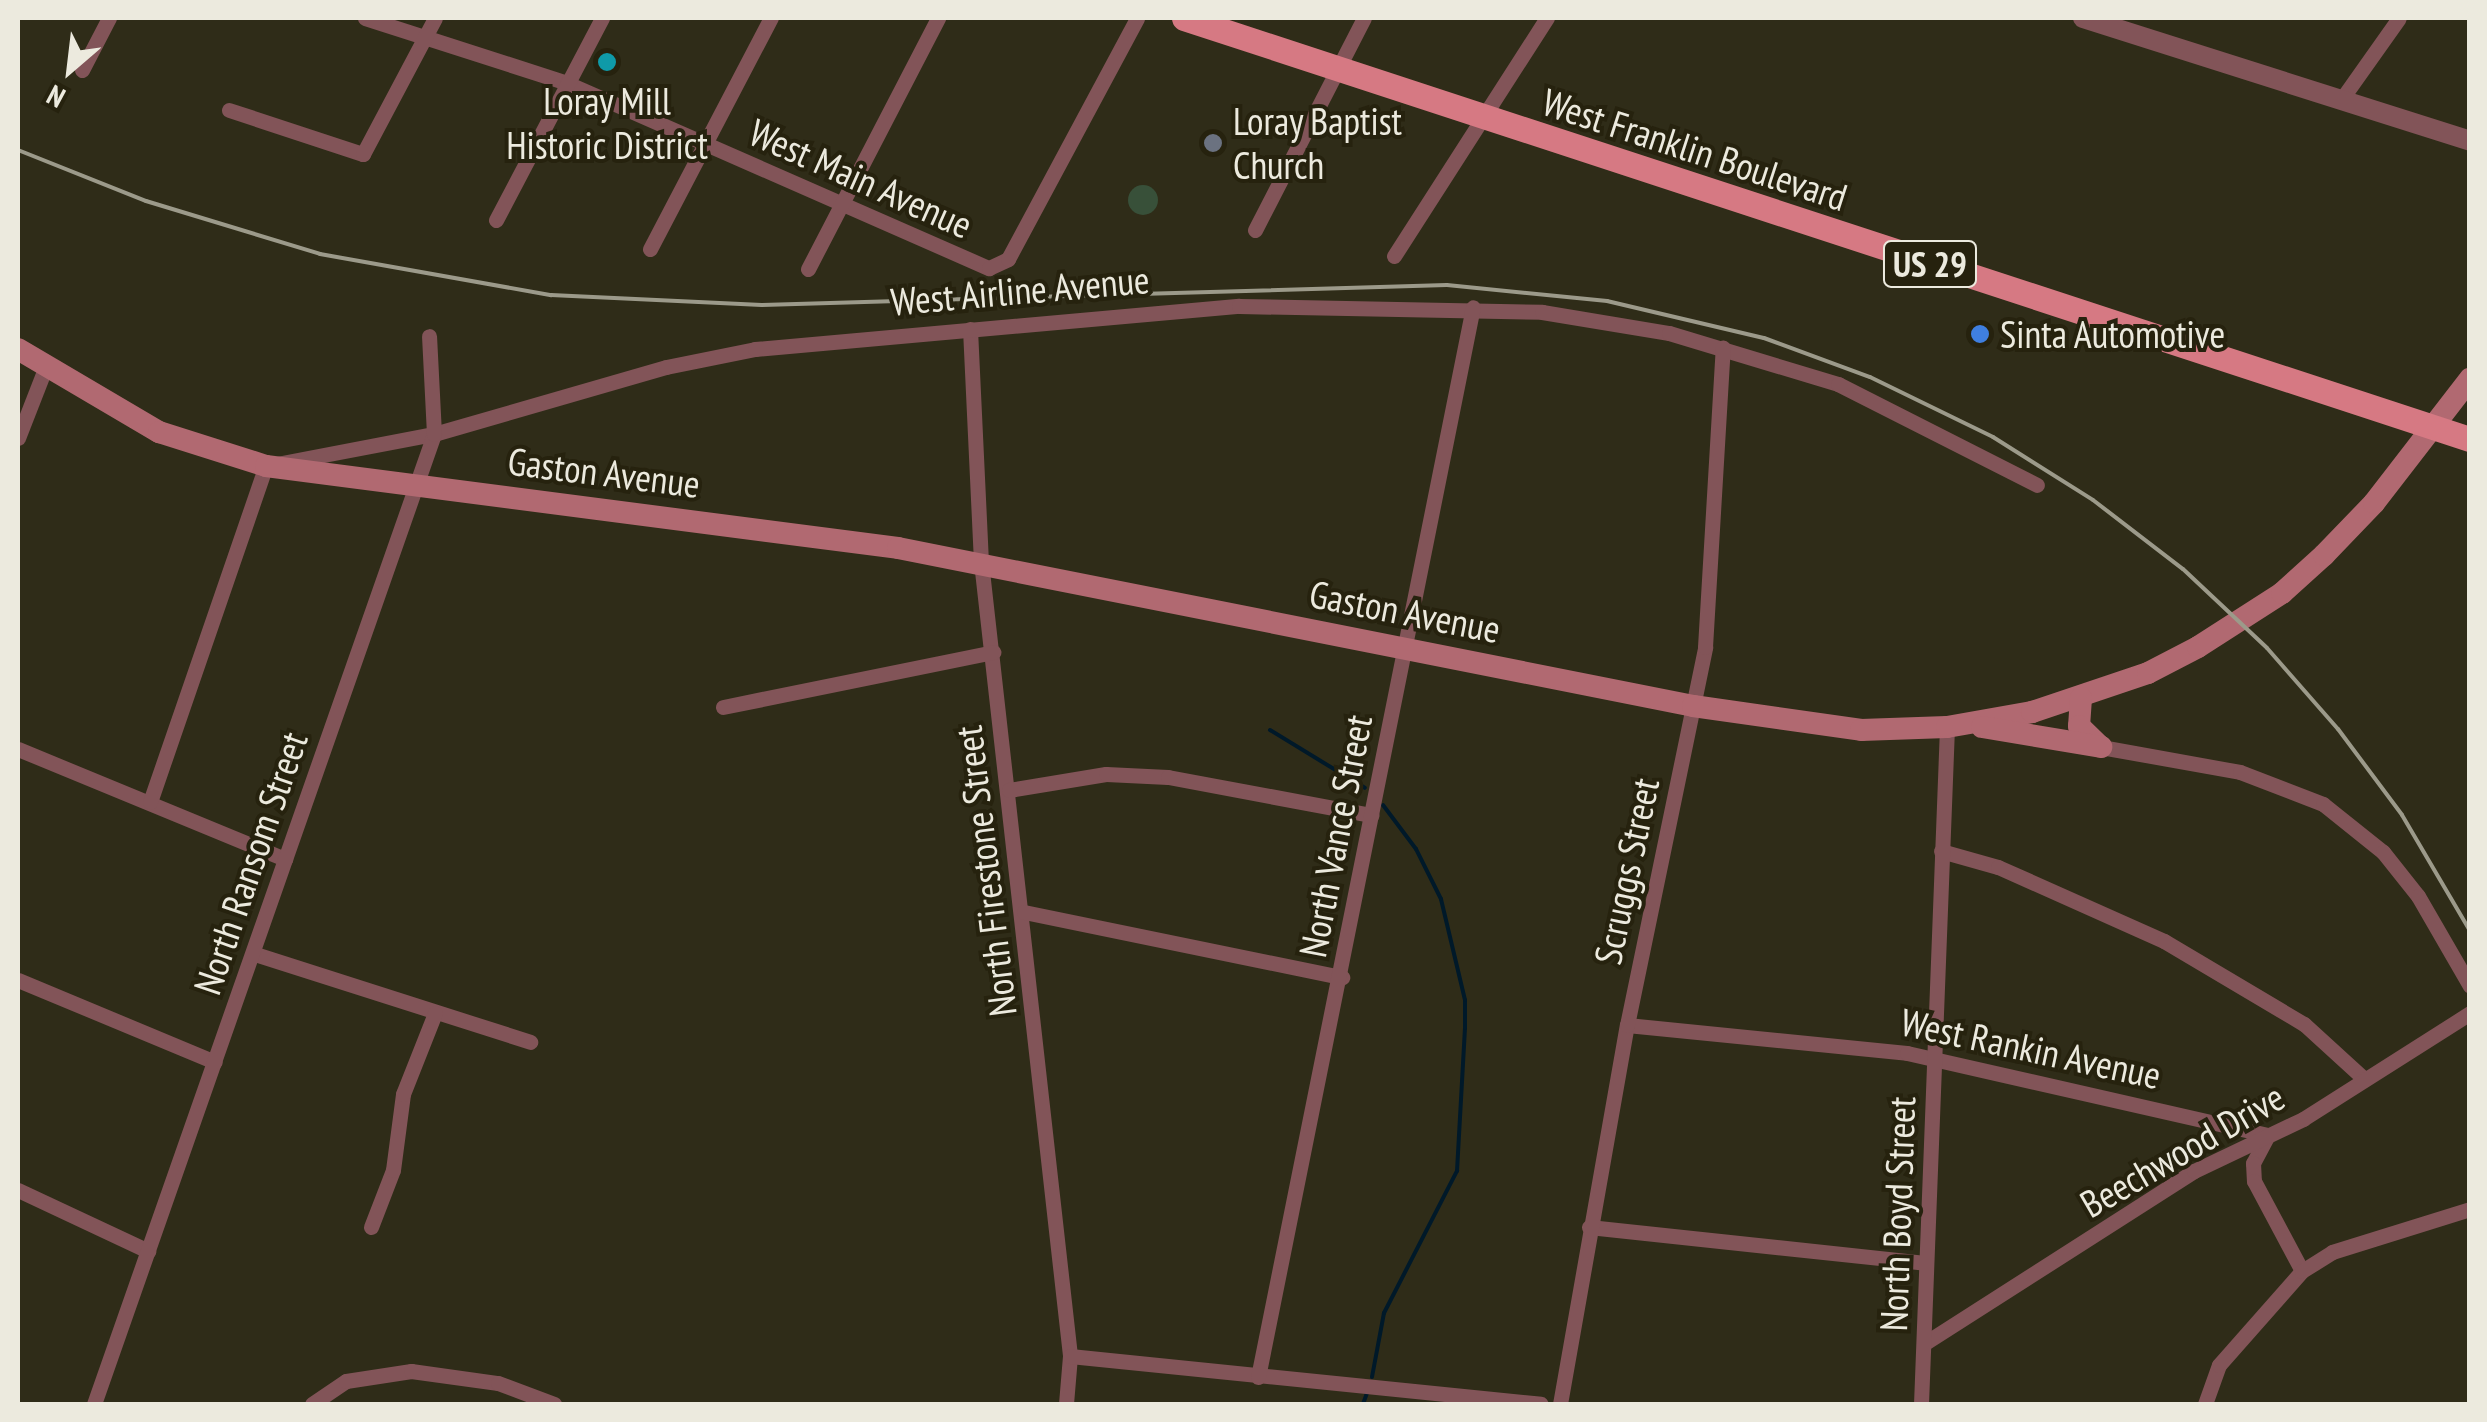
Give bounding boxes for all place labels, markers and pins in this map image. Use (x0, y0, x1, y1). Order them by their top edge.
marker: Loray Mill Historic District (596, 51, 618, 73)
place label: Loray Mill Historic District (506, 78, 708, 168)
place label: Loray Baptist Church (1233, 98, 1403, 188)
marker: Loray Baptist Church (1202, 132, 1224, 154)
place label: Sinta Automotive (2000, 311, 2226, 357)
marker: Sinta Automotive (1969, 323, 1991, 345)

